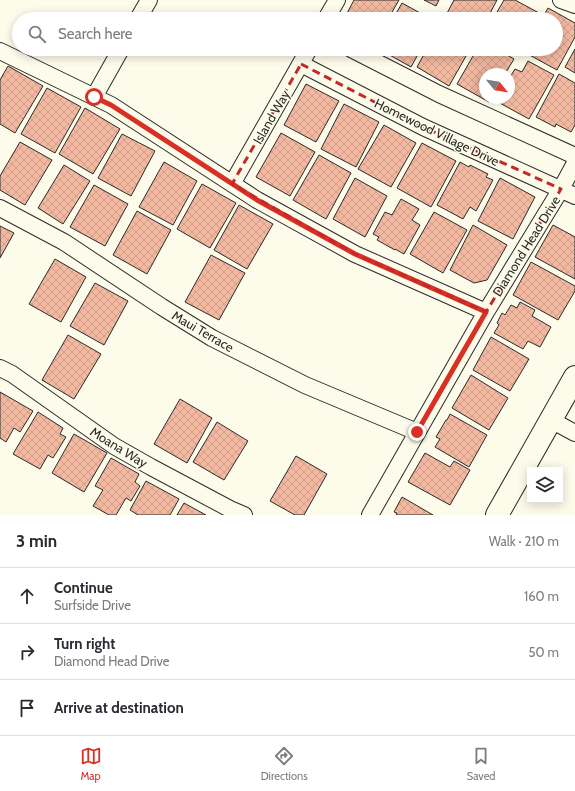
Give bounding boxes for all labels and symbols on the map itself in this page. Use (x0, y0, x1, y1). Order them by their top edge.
north arrow (479, 68, 515, 104)
street label: Island Way (249, 87, 293, 147)
route start (85, 88, 103, 106)
street label: Homewood Village Drive (372, 95, 502, 169)
street label: Diamond Head Drive (489, 192, 564, 299)
street label: Maui Terrace (169, 307, 237, 355)
street label: Moana Way (87, 423, 151, 471)
route end (408, 423, 426, 441)

